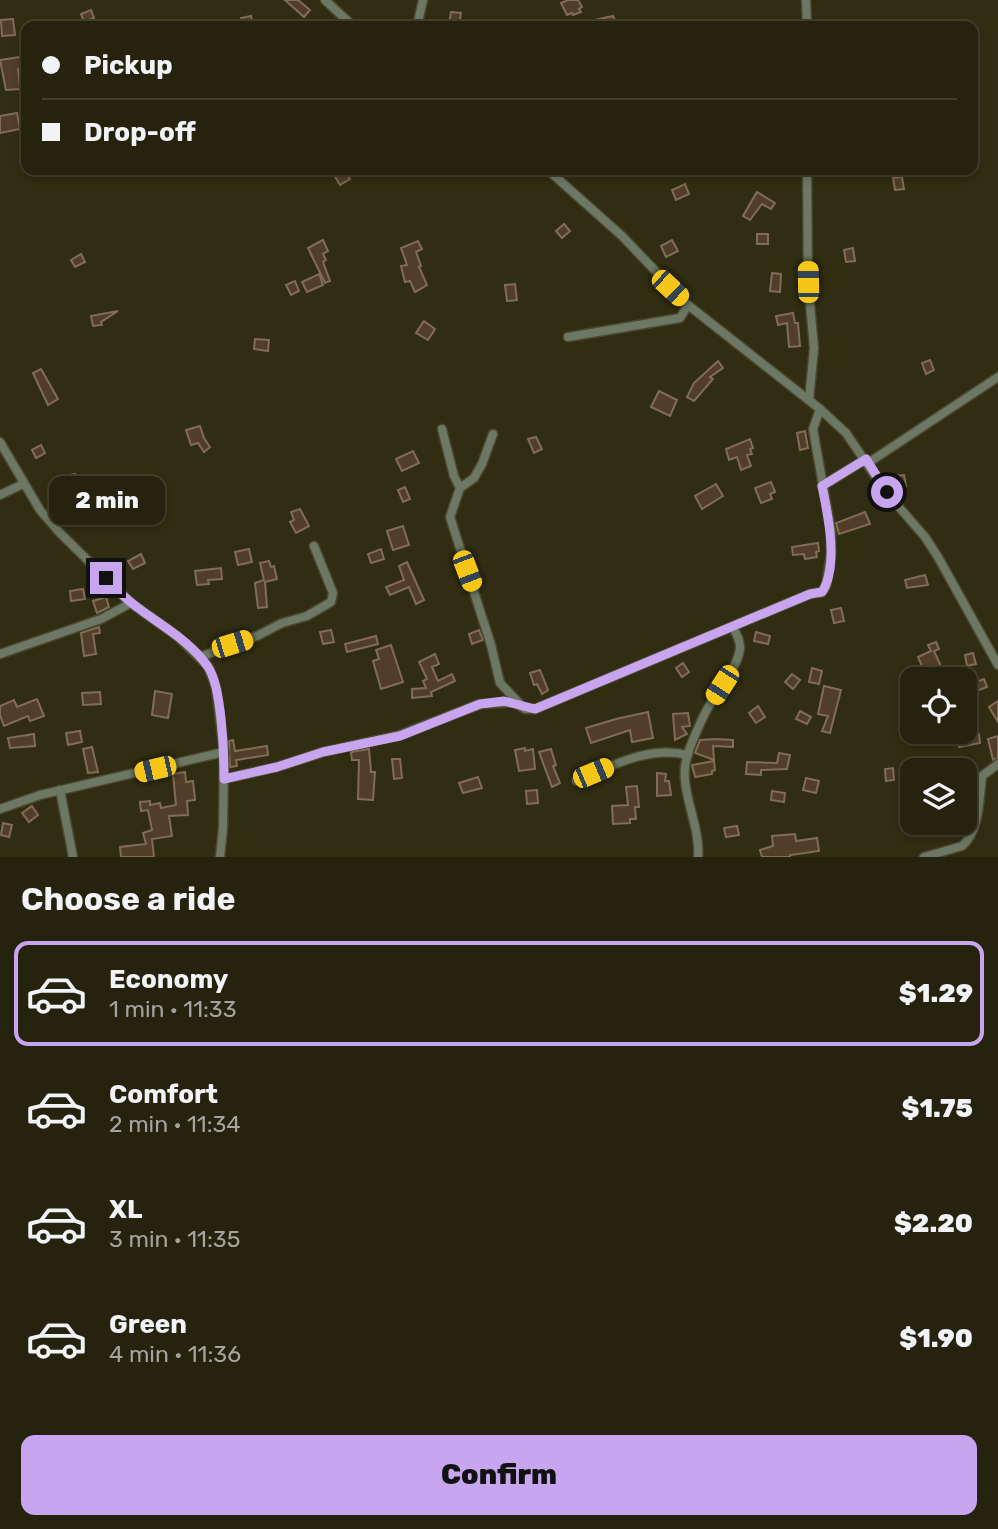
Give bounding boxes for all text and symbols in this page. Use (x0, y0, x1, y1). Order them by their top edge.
text: Pickup (84, 50, 173, 81)
text: Drop-off (84, 117, 196, 148)
car (798, 261, 819, 303)
car (648, 266, 693, 310)
callout: 2 min (48, 476, 164, 526)
route start (871, 476, 903, 508)
text: 2 min (75, 486, 139, 514)
car (450, 548, 485, 594)
route end (90, 562, 122, 594)
car (209, 628, 256, 660)
car (702, 662, 743, 708)
map controls (900, 667, 977, 835)
button: locate (900, 667, 977, 744)
car (133, 754, 178, 784)
car (570, 755, 617, 791)
button: layers (900, 758, 977, 835)
text: Choose a ride (21, 880, 235, 918)
icon: car (25, 962, 88, 1025)
text: Economy (109, 964, 228, 995)
text: $1.29 (899, 978, 973, 1009)
text: 1 min · 11:33 (109, 995, 237, 1023)
icon: car (25, 1077, 88, 1140)
text: Comfort (109, 1079, 218, 1110)
text: $1.75 (901, 1093, 973, 1124)
text: 2 min · 11:34 (109, 1110, 241, 1138)
icon: car (25, 1192, 88, 1255)
text: XL (109, 1194, 142, 1225)
text: $2.20 (894, 1208, 973, 1239)
text: 3 min · 11:35 (109, 1225, 240, 1253)
icon: car (25, 1307, 88, 1370)
text: Green (109, 1309, 187, 1340)
text: $1.90 (899, 1323, 973, 1354)
text: 4 min · 11:36 (109, 1340, 241, 1368)
button: Confirm (21, 1435, 977, 1515)

